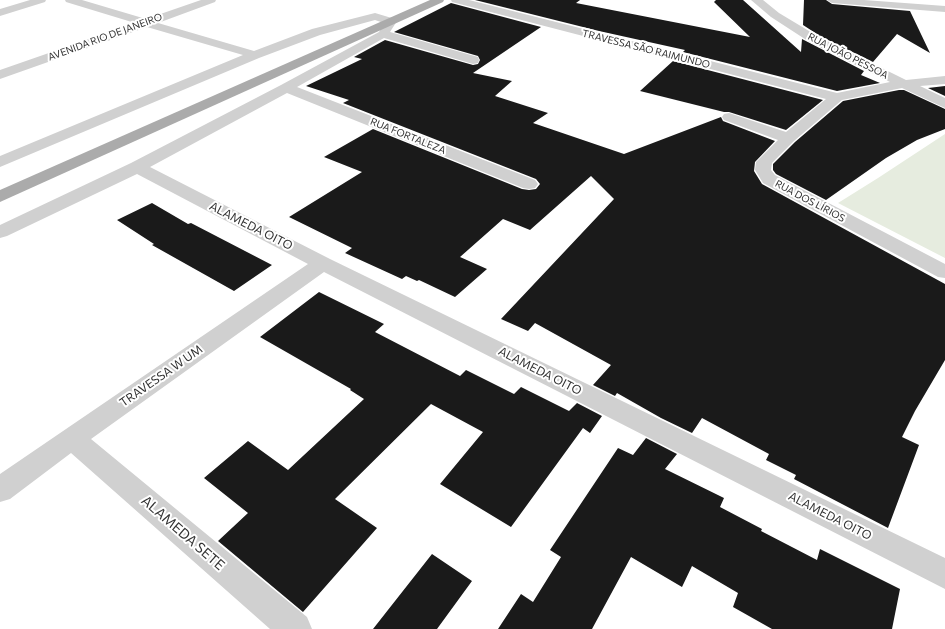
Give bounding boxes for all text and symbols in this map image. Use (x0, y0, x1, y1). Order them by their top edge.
street label: AVENIDA RIO DE JANEIRO (46, 11, 164, 63)
street label: TRAVESSA SÃO RAIMUNDO (581, 27, 711, 71)
street label: RUA JOÃO PESSOA (806, 31, 890, 81)
street label: RUA FORTALEZA (368, 115, 448, 157)
street label: RUA DOS LÍRIOS (773, 177, 847, 225)
street label: ALAMEDA OITO (207, 199, 295, 253)
street label: TRAVESSA W UM (117, 342, 205, 410)
street label: ALAMEDA OITO (496, 344, 584, 398)
street label: ALAMEDA OITO (786, 489, 874, 543)
street label: ALAMEDA SETE (138, 492, 228, 574)

